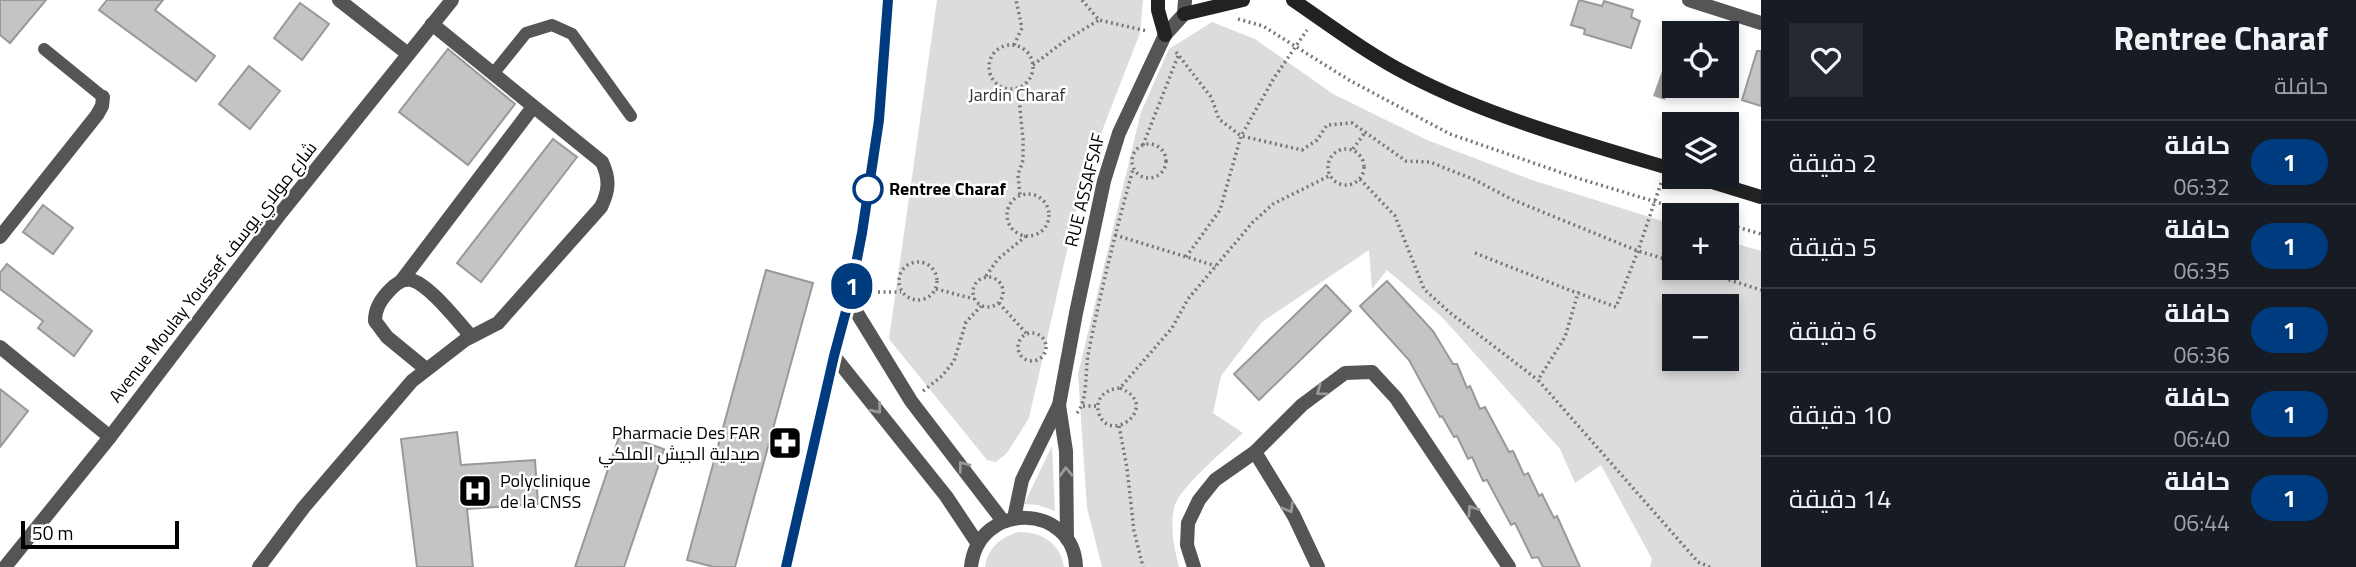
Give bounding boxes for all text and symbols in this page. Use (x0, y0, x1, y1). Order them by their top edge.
text: Rentree Charaf (2114, 13, 2328, 63)
map controls (1662, 21, 1739, 371)
button: locate (1662, 21, 1739, 98)
button: heart (1789, 23, 1863, 97)
text: حافلة (2274, 68, 2328, 103)
park label: Jardin Charaf (969, 81, 1066, 108)
button: layers (1662, 112, 1739, 189)
text: حافلة (2165, 125, 2230, 164)
street label: RUE ASSAFSAF (1057, 130, 1112, 250)
street label: Avenue Moulay Youssef شارع مولاي يوسف (102, 135, 324, 409)
text: 2 دقيقة (1789, 143, 1877, 182)
text: 1 (2283, 144, 2296, 180)
text: 06:32 (2173, 169, 2230, 204)
marker: Rentree Charaf (853, 174, 883, 204)
place label: Rentree Charaf (889, 175, 1007, 202)
button: + (1662, 203, 1739, 280)
text: حافلة (2165, 209, 2230, 248)
text: 5 دقيقة (1789, 227, 1877, 266)
text: 1 (2283, 228, 2296, 264)
text: 06:35 (2173, 253, 2230, 288)
line badge: 1 (829, 263, 875, 309)
text: 1 (845, 268, 859, 304)
text: حافلة (2165, 293, 2230, 332)
button: − (1662, 294, 1739, 371)
text: 6 دقيقة (1789, 311, 1877, 350)
text: 1 (2283, 312, 2296, 348)
text: 06:36 (2173, 337, 2230, 372)
text: حافلة (2165, 377, 2230, 416)
one-way arrow (1316, 382, 1329, 395)
text: 10 دقيقة (1789, 395, 1891, 434)
text: 1 (2283, 396, 2296, 432)
one-way arrow (869, 400, 881, 413)
place label: Pharmacie Des FAR صيدلية الجيش الملكي (598, 419, 760, 468)
text: 06:40 (2173, 421, 2230, 456)
pharmacy icon: Pharmacie Des FAR صيدلية الجيش الملكي (766, 424, 804, 462)
one-way arrow (958, 461, 971, 474)
text: حافلة (2165, 461, 2230, 500)
one-way arrow (1058, 466, 1074, 477)
place label: Polyclinique de la CNSS (500, 467, 590, 515)
hospital icon: Polyclinique de la CNSS (456, 472, 494, 510)
text: 14 دقيقة (1789, 479, 1891, 518)
text: 1 (2283, 480, 2296, 516)
one-way arrow (1281, 501, 1294, 514)
one-way arrow (1468, 505, 1480, 518)
text: 06:44 (2173, 505, 2230, 540)
scale bar (21, 518, 178, 550)
text: 50 m (32, 518, 73, 547)

